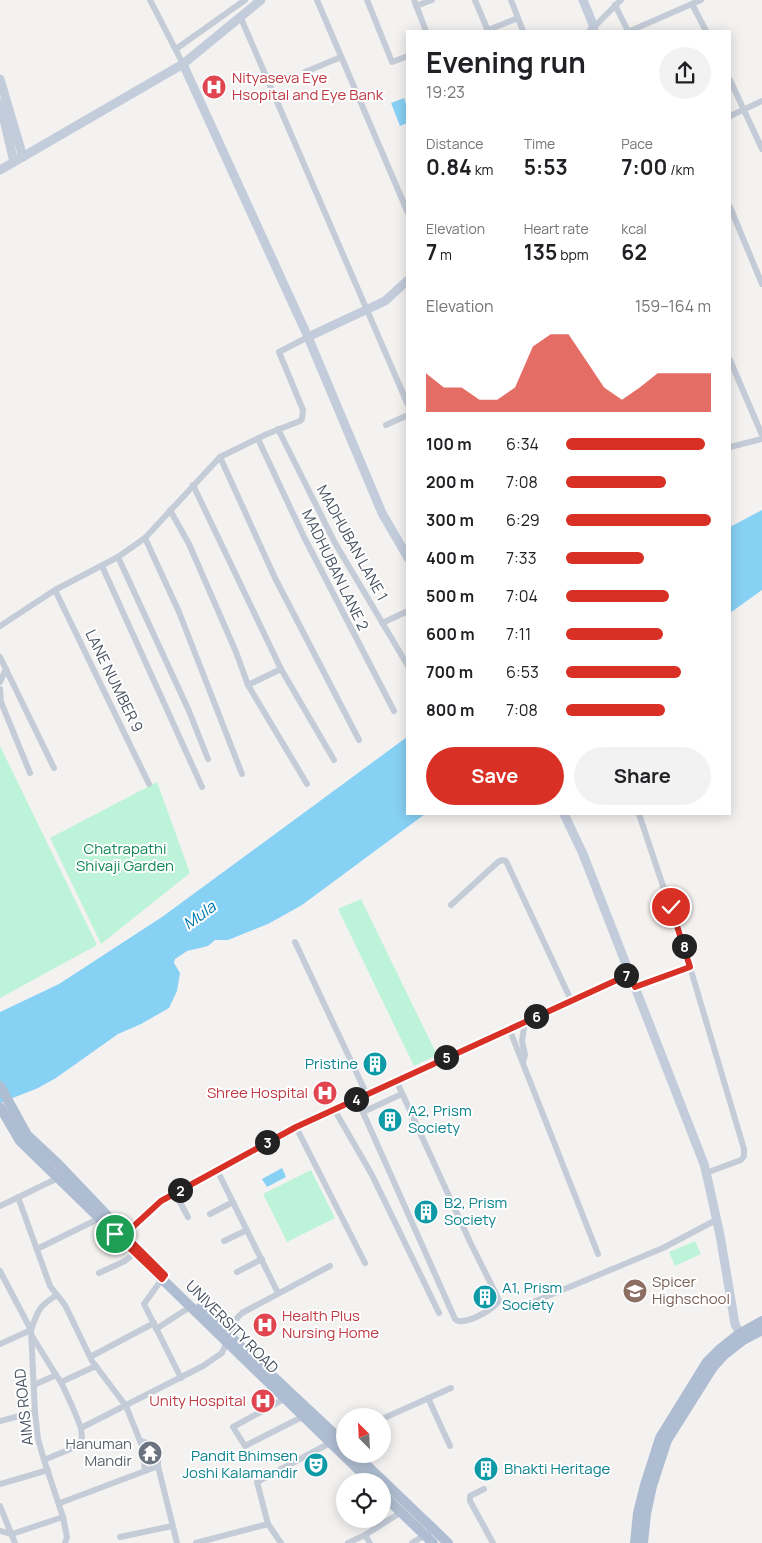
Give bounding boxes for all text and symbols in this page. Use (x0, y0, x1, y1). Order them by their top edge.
text: Evening run (426, 43, 586, 81)
button: share (659, 47, 711, 99)
place label: Nityaseva Eye Hsopital and Eye Bank (232, 67, 384, 105)
hospital icon: Nityaseva Eye Hsopital and Eye Bank (201, 74, 227, 100)
text: 19:23 (426, 81, 465, 103)
text: Distance (426, 134, 483, 153)
text: Time (524, 134, 555, 153)
text: Pace (621, 134, 653, 153)
text: 0.84 (426, 153, 472, 181)
text: 5:53 (524, 153, 568, 181)
text: 7:00 (621, 153, 667, 181)
text: km (472, 160, 493, 179)
text: /km (667, 160, 694, 179)
text: Elevation (426, 219, 485, 238)
text: Heart rate (524, 219, 589, 238)
text: kcal (621, 219, 647, 238)
text: 7 (426, 238, 437, 266)
text: 135 (524, 238, 557, 266)
text: 62 (621, 238, 647, 266)
text: m (437, 245, 452, 264)
text: bpm (557, 245, 589, 264)
text: Elevation (426, 295, 494, 317)
text: 159–164 m (635, 295, 711, 317)
text: 100 m (426, 433, 472, 455)
text: 6:34 (506, 433, 539, 455)
text: 200 m (426, 471, 474, 493)
text: 7:08 (506, 471, 538, 493)
street label: MADHUBAN LANE 1 (312, 481, 393, 605)
street label: MADHUBAN LANE 2 (297, 506, 374, 634)
text: 300 m (426, 509, 474, 531)
text: 6:29 (506, 509, 540, 531)
text: 400 m (426, 547, 474, 569)
text: 7:33 (506, 547, 537, 569)
text: 500 m (426, 585, 474, 607)
text: 7:04 (506, 585, 538, 607)
text: 600 m (426, 623, 475, 645)
text: 7:11 (506, 623, 531, 645)
street label: LANE NUMBER 9 (80, 626, 148, 736)
text: 700 m (426, 661, 473, 683)
text: 6:53 (506, 661, 539, 683)
text: 800 m (426, 699, 474, 721)
text: 7:08 (506, 699, 538, 721)
button: Save (426, 747, 564, 805)
button: Share (574, 747, 711, 805)
park label: Chatrapathi Shivaji Garden (76, 838, 174, 876)
pin (650, 886, 692, 928)
icon: check (657, 893, 685, 921)
water label: Mula (178, 895, 221, 934)
pin: 8 (672, 934, 696, 958)
text: 8 (680, 937, 689, 956)
pin: 7 (614, 962, 638, 988)
text: 7 (623, 966, 630, 985)
pin: 6 (524, 1004, 548, 1028)
text: 6 (532, 1007, 541, 1026)
pin: 5 (434, 1044, 458, 1070)
text: 5 (442, 1048, 451, 1067)
building icon: Pristine (362, 1051, 388, 1077)
place label: Pristine (305, 1053, 358, 1074)
hospital icon: Shree Hospital (312, 1080, 338, 1106)
place label: Shree Hospital (207, 1082, 308, 1103)
pin: 4 (344, 1086, 368, 1112)
text: 4 (352, 1090, 361, 1109)
place label: A2, Prism Society (408, 1100, 472, 1138)
building icon: A2, Prism Society (377, 1107, 403, 1133)
pin: 3 (254, 1130, 280, 1154)
text: 3 (263, 1133, 272, 1152)
pin: 2 (168, 1178, 192, 1202)
text: 2 (176, 1181, 185, 1200)
place label: B2, Prism Society (444, 1192, 507, 1230)
building icon: B2, Prism Society (413, 1199, 439, 1225)
pin (94, 1213, 136, 1255)
icon: arrive (101, 1220, 129, 1248)
place label: Spicer Highschool (652, 1271, 730, 1309)
street label: UNIVERSITY ROAD (181, 1275, 284, 1378)
place label: A1, Prism Society (502, 1277, 562, 1315)
school or university icon: Spicer Highschool (622, 1278, 648, 1304)
building icon: A1, Prism Society (472, 1284, 498, 1310)
place label: Health Plus Nursing Home (282, 1305, 379, 1343)
hospital icon: Health Plus Nursing Home (252, 1312, 278, 1338)
street label: AIMS ROAD (9, 1367, 38, 1447)
hospital icon: Unity Hospital (250, 1388, 276, 1414)
place label: Unity Hospital (149, 1390, 246, 1411)
north arrow (336, 1408, 391, 1462)
map controls (336, 1408, 391, 1528)
place label: Hanuman Mandir (66, 1433, 133, 1471)
temple icon: Hanuman Mandir (137, 1440, 163, 1466)
place label: Pandit Bhimsen Joshi Kalamandir (182, 1445, 299, 1483)
theatre icon: Pandit Bhimsen Joshi Kalamandir (303, 1452, 329, 1478)
building icon: Bhakti Heritage (473, 1456, 499, 1482)
place label: Bhakti Heritage (504, 1458, 611, 1479)
button: locate (336, 1473, 391, 1528)

